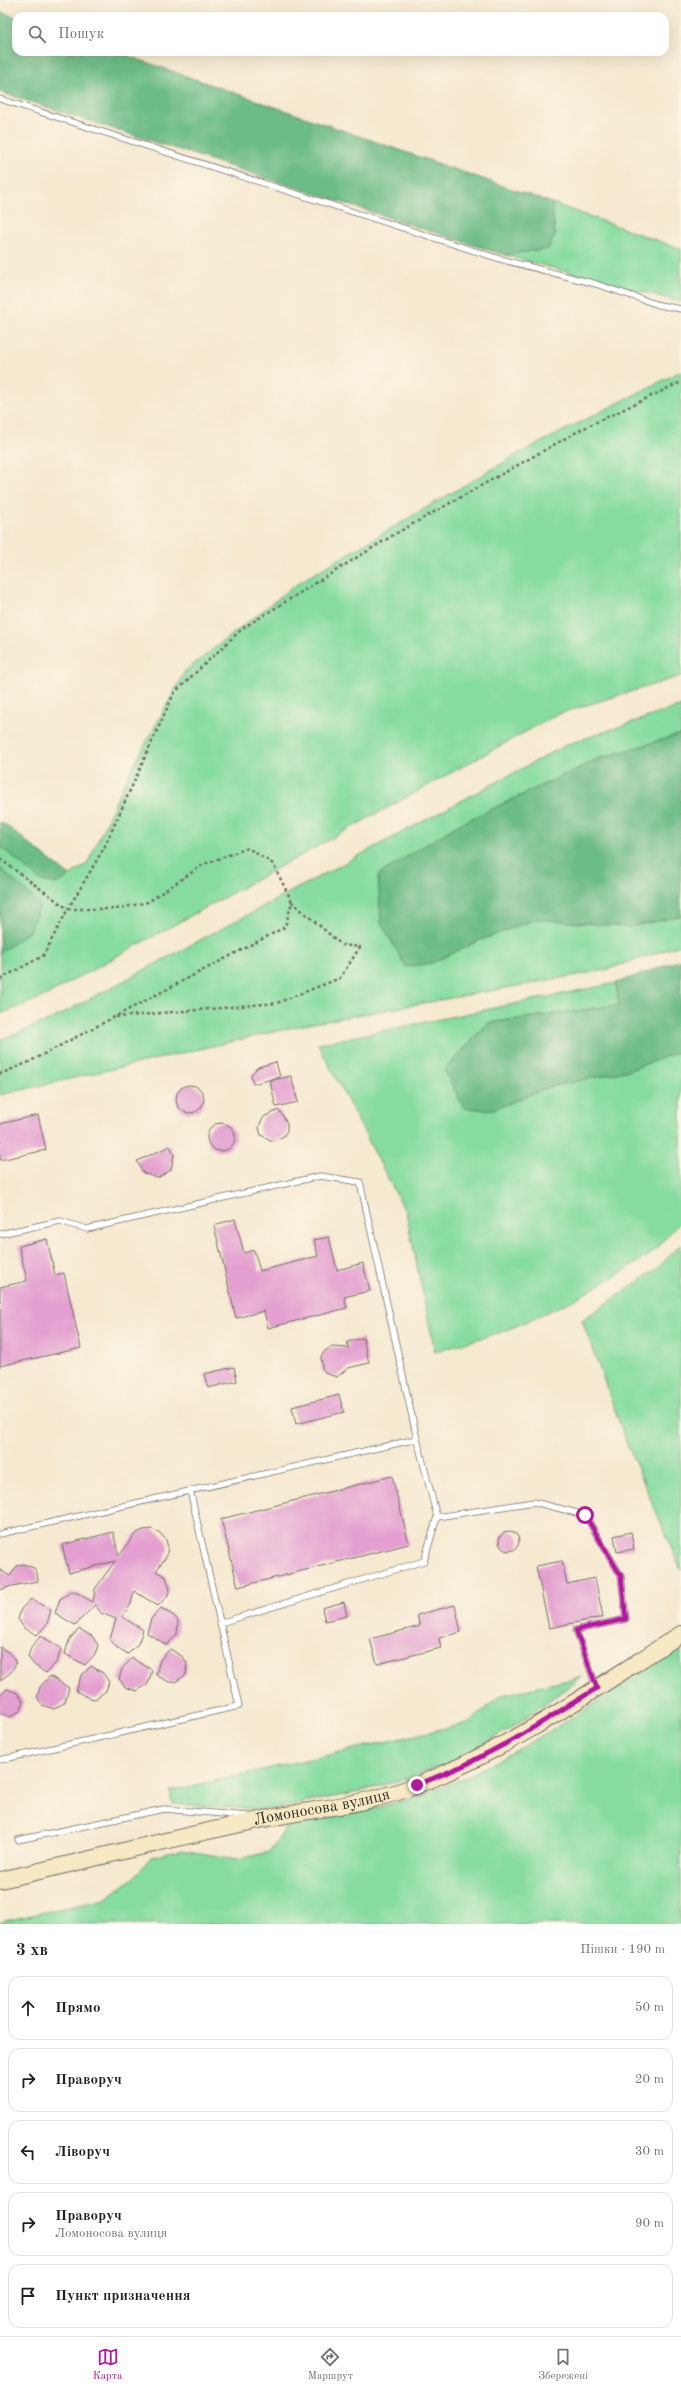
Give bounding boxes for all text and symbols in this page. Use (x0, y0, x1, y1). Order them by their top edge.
search box (12, 12, 669, 56)
icon: search (26, 23, 48, 45)
text: Пошук (58, 27, 104, 42)
route start (576, 1506, 594, 1524)
route end (408, 1776, 426, 1794)
street label: Ломоносова вулиця (252, 1787, 392, 1829)
text: 3 хв (16, 1942, 48, 1959)
text: Пішки · 190 m (580, 1943, 665, 1956)
icon: ahead (17, 1997, 39, 2019)
text: Прямо (55, 2001, 101, 2016)
text: 50 m (635, 2001, 664, 2014)
icon: right (17, 2069, 39, 2091)
text: Праворуч (55, 2073, 122, 2088)
text: 20 m (635, 2073, 664, 2086)
icon: left (17, 2141, 39, 2163)
text: Ліворуч (55, 2145, 110, 2160)
text: 30 m (635, 2145, 664, 2158)
text: Праворуч (55, 2209, 122, 2224)
icon: right (17, 2213, 39, 2235)
text: 90 m (635, 2217, 664, 2230)
text: Ломоносова вулиця (55, 2227, 167, 2240)
icon: arrive (17, 2285, 39, 2307)
text: Пункт призначення (55, 2289, 191, 2304)
tab: Карта (93, 2346, 122, 2384)
tab: Маршрут (308, 2346, 353, 2384)
tab: Збережені (538, 2346, 588, 2384)

